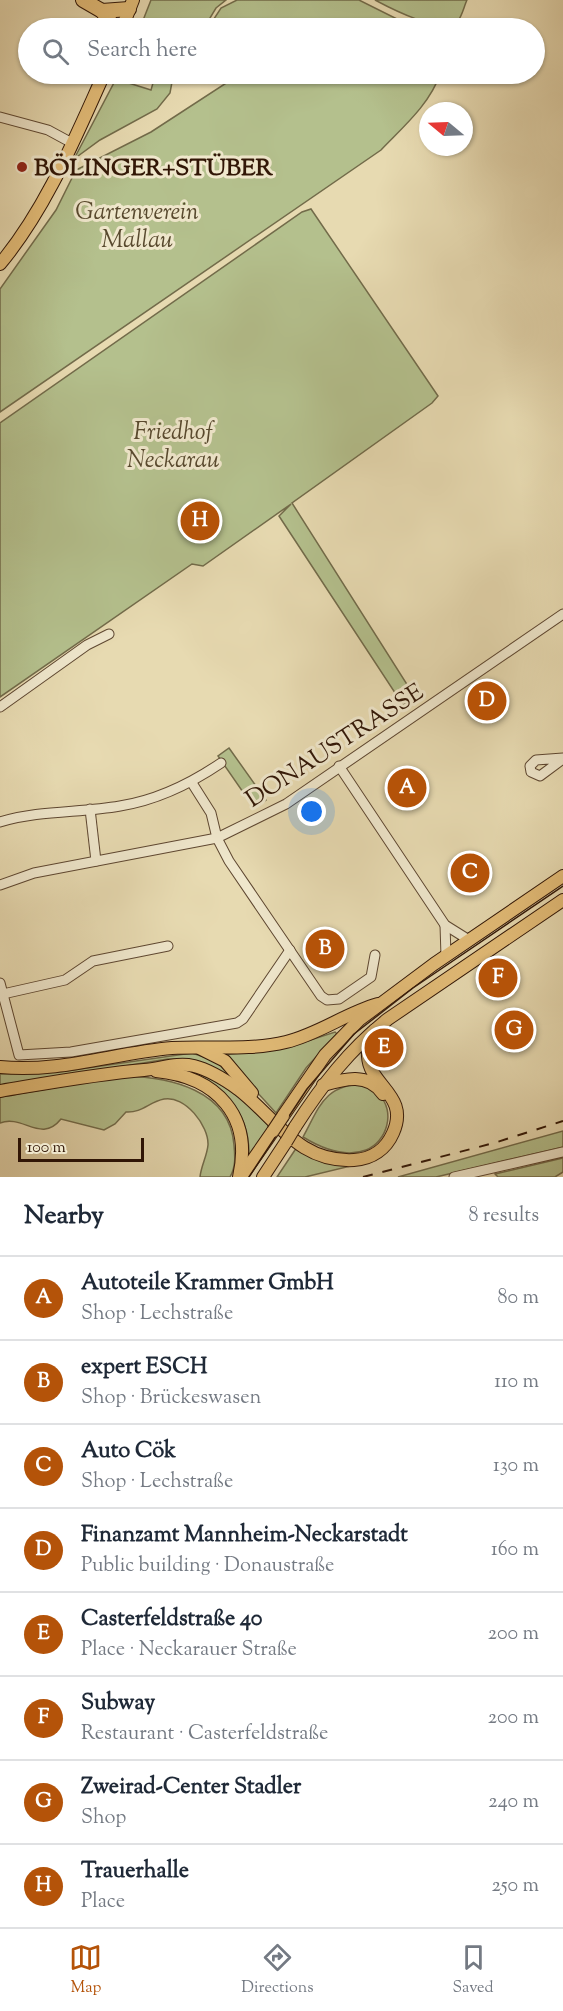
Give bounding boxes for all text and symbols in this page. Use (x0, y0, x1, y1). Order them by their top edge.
search box (18, 18, 545, 84)
icon: search (39, 35, 72, 68)
text: Search here (87, 35, 197, 67)
north arrow (419, 102, 473, 156)
place label: BÖLINGER+STÜBER (34, 152, 273, 186)
marker: BÖLINGER+STÜBER (15, 160, 29, 174)
park label: Gartenverein Mallau (75, 196, 199, 258)
park label: Friedhof Neckarau (127, 416, 220, 478)
pin: H (180, 498, 220, 544)
street label: DONAUSTRASSE (240, 677, 428, 813)
pin: D (468, 678, 506, 724)
pin: A (388, 766, 426, 810)
your location (297, 797, 326, 826)
pin: C (450, 850, 490, 896)
pin: B (306, 926, 344, 972)
pin: F (478, 956, 518, 1000)
pin: G (494, 1008, 534, 1052)
pin: E (364, 1026, 404, 1070)
scale bar (18, 1135, 144, 1162)
text: 100 m (27, 1137, 66, 1160)
text: Nearby (24, 1198, 104, 1235)
text: 8 results (468, 1202, 539, 1231)
text: Autoteile Krammer GmbH (81, 1268, 334, 1300)
text: A (35, 1284, 52, 1313)
text: 80 m (498, 1284, 539, 1313)
text: Shop · Lechstraße (81, 1300, 233, 1329)
text: expert ESCH (81, 1352, 207, 1384)
text: B (37, 1368, 50, 1397)
text: 110 m (494, 1368, 539, 1397)
text: Shop · Brückeswasen (81, 1384, 261, 1413)
text: Auto Cök (81, 1436, 176, 1468)
text: C (35, 1452, 52, 1481)
text: 130 m (493, 1452, 539, 1481)
text: Shop · Lechstraße (81, 1468, 233, 1497)
text: Finanzamt Mannheim-Neckarstadt (81, 1520, 408, 1552)
text: D (36, 1536, 51, 1565)
text: 160 m (491, 1536, 539, 1565)
text: Public building · Donaustraße (81, 1552, 334, 1581)
text: Casterfeldstraße 40 (81, 1604, 263, 1636)
text: E (37, 1620, 50, 1649)
text: 200 m (488, 1620, 539, 1649)
text: Place · Neckarauer Straße (81, 1636, 297, 1665)
text: Subway (81, 1688, 155, 1720)
text: F (38, 1704, 49, 1733)
text: 200 m (488, 1704, 539, 1733)
text: Restaurant · Casterfeldstraße (81, 1720, 328, 1749)
text: Zweirad-Center Stadler (81, 1772, 301, 1804)
text: G (35, 1788, 52, 1817)
text: 240 m (488, 1788, 539, 1817)
text: Shop (81, 1804, 126, 1833)
text: Trauerhalle (81, 1856, 189, 1888)
text: H (36, 1872, 51, 1901)
text: 250 m (491, 1872, 539, 1901)
text: Place (81, 1888, 125, 1917)
tab: Map (69, 1941, 102, 2000)
tab: Directions (241, 1941, 314, 2000)
tab: Saved (452, 1941, 494, 2000)

